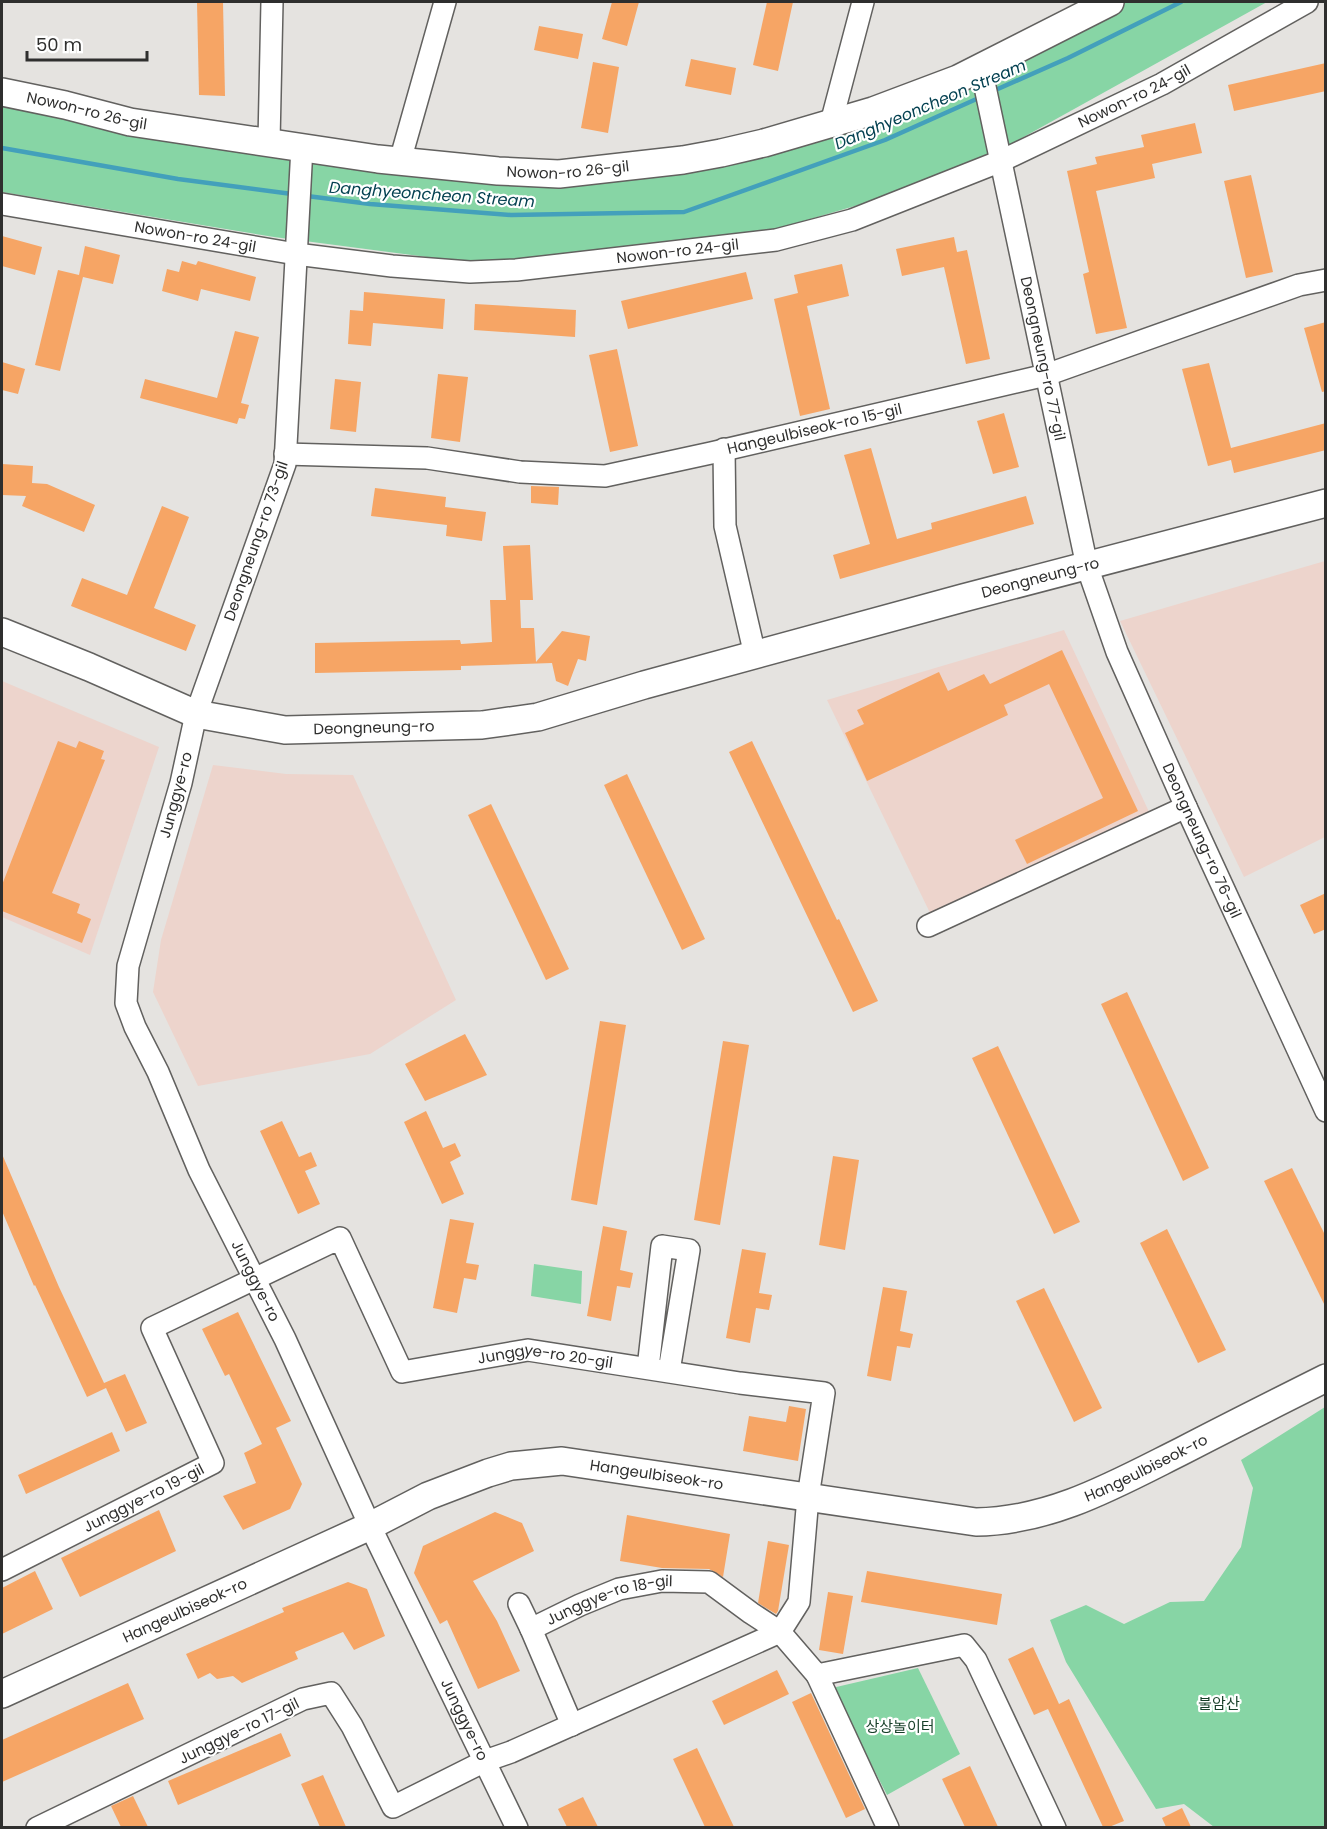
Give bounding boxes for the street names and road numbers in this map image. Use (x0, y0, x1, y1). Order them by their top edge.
street label: Nowon-ro 24-gil (1074, 59, 1194, 133)
street label: Nowon-ro 26-gil (25, 86, 149, 134)
street label: Nowon-ro 26-gil (506, 155, 630, 184)
street label: Nowon-ro 24-gil (133, 216, 258, 257)
street label: Nowon-ro 24-gil (615, 233, 740, 268)
street label: Deongneung-ro 77-gil (1016, 274, 1071, 442)
street label: Hangeulbiseok-ro 15-gil (725, 398, 904, 459)
street label: Deongneung-ro 73-gil (218, 458, 293, 624)
street label: Deongneung-ro (979, 552, 1101, 603)
street label: Deongneung-ro (313, 715, 435, 739)
street label: Junggye-ro (154, 749, 197, 840)
street label: Deongneung-ro 76-gil (1158, 759, 1247, 921)
street label: Junggye-ro (226, 1237, 285, 1325)
street label: Junggye-ro 20-gil (476, 1339, 614, 1373)
street label: Hangeulbiseok-ro (1081, 1429, 1211, 1507)
street label: Hangeulbiseok-ro (588, 1454, 725, 1495)
street label: Junggye-ro 19-gil (80, 1458, 208, 1537)
street label: Junggye-ro 18-gil (543, 1570, 673, 1630)
street label: Hangeulbiseok-ro (119, 1573, 250, 1648)
street label: Junggye-ro (436, 1675, 494, 1764)
street label: Junggye-ro 17-gil (175, 1692, 302, 1769)

